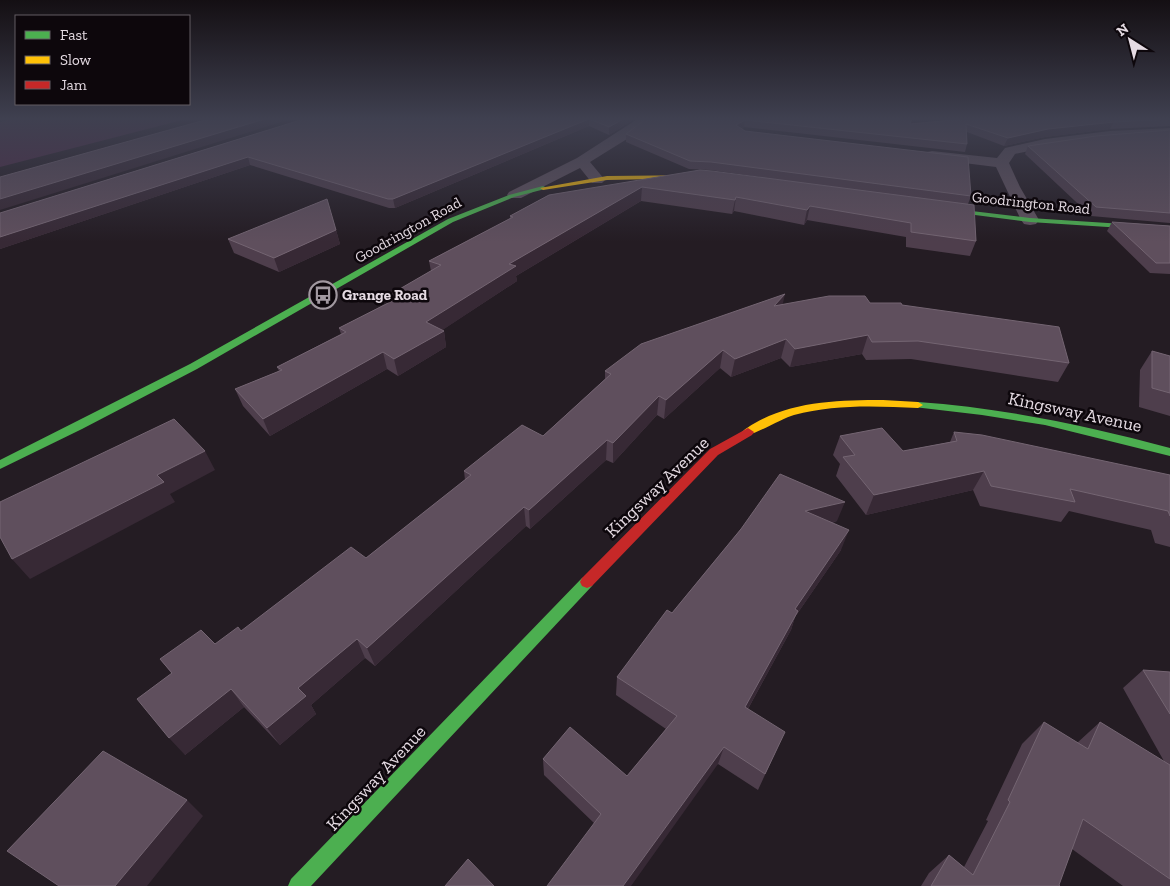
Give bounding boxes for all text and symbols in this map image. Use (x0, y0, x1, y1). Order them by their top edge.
legend (15, 15, 190, 105)
north arrow (1105, 15, 1155, 65)
text: N (1113, 20, 1132, 40)
text: Fast (60, 26, 88, 44)
text: Slow (60, 51, 92, 69)
text: Jam (60, 76, 87, 94)
street label: Goodrington Road (971, 188, 1092, 218)
street label: Goodrington Road (352, 193, 465, 267)
bus stop icon: Grange Road (308, 280, 338, 310)
place label: Grange Road (342, 286, 428, 304)
street label: Kingsway Avenue (1006, 387, 1144, 437)
street label: Kingsway Avenue (600, 432, 714, 542)
street label: Kingsway Avenue (322, 721, 430, 835)

